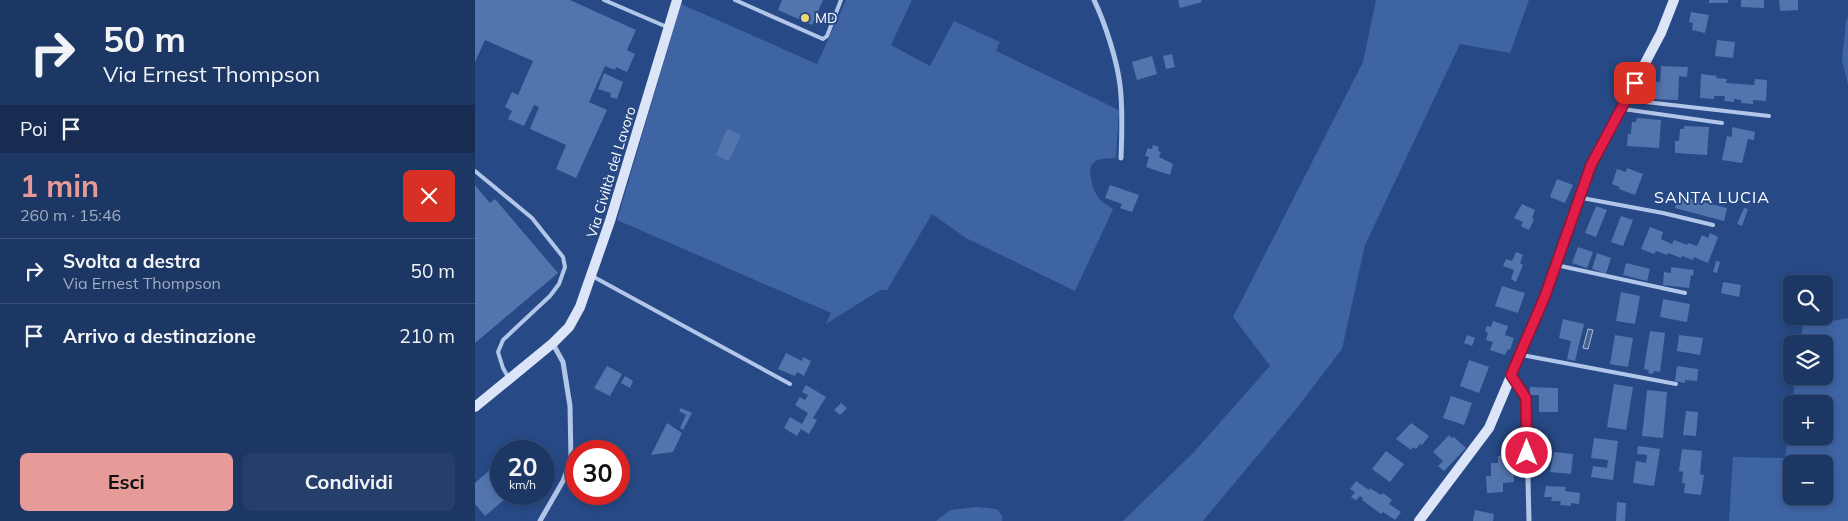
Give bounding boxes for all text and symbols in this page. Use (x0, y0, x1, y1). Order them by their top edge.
place label: MD (815, 9, 837, 27)
marker: MD (799, 12, 811, 24)
text: 50 m (103, 17, 186, 61)
icon: right (20, 20, 85, 85)
text: Via Ernest Thompson (103, 60, 320, 88)
pin (1614, 62, 1656, 104)
icon: arrive (1621, 69, 1649, 97)
street label: Via Civiltà del Lavoro (582, 104, 640, 240)
icon: arrive (57, 115, 85, 143)
text: Poi (20, 117, 47, 141)
text: 1 min (20, 167, 99, 205)
button: close (403, 170, 455, 222)
district label: SANTA LUCIA (1654, 187, 1770, 207)
text: 260 m · 15:46 (20, 205, 121, 225)
text: Svolta a destra (63, 249, 201, 273)
icon: right (20, 257, 48, 285)
text: 50 m (411, 259, 455, 283)
text: Via Ernest Thompson (63, 273, 221, 293)
map controls (1783, 275, 1833, 505)
button: search (1783, 275, 1833, 325)
icon: arrive (20, 322, 48, 350)
text: Arrivo a destinazione (63, 324, 256, 348)
text: 210 m (399, 324, 455, 348)
button: layers (1783, 335, 1833, 385)
button: + (1783, 395, 1833, 445)
position arrow (1500, 426, 1552, 478)
speed limit sign: 30 (565, 440, 630, 505)
text: 20 (507, 451, 538, 482)
button: Esci (20, 453, 233, 511)
button: Condividi (243, 453, 455, 511)
button: − (1783, 455, 1833, 505)
text: km/h (509, 477, 536, 492)

